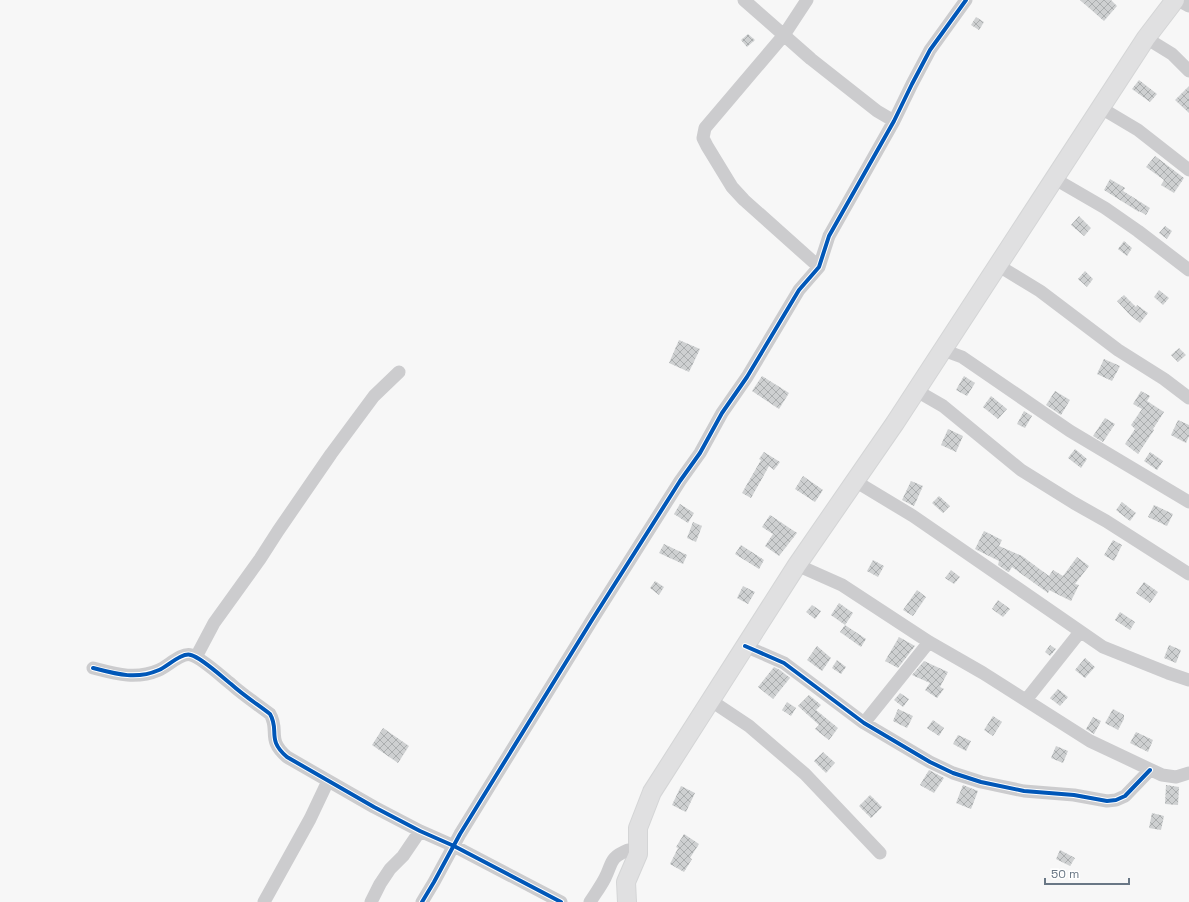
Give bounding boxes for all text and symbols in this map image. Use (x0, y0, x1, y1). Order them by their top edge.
scale bar (1045, 860, 1129, 886)
text: 50 m (1051, 866, 1079, 882)

